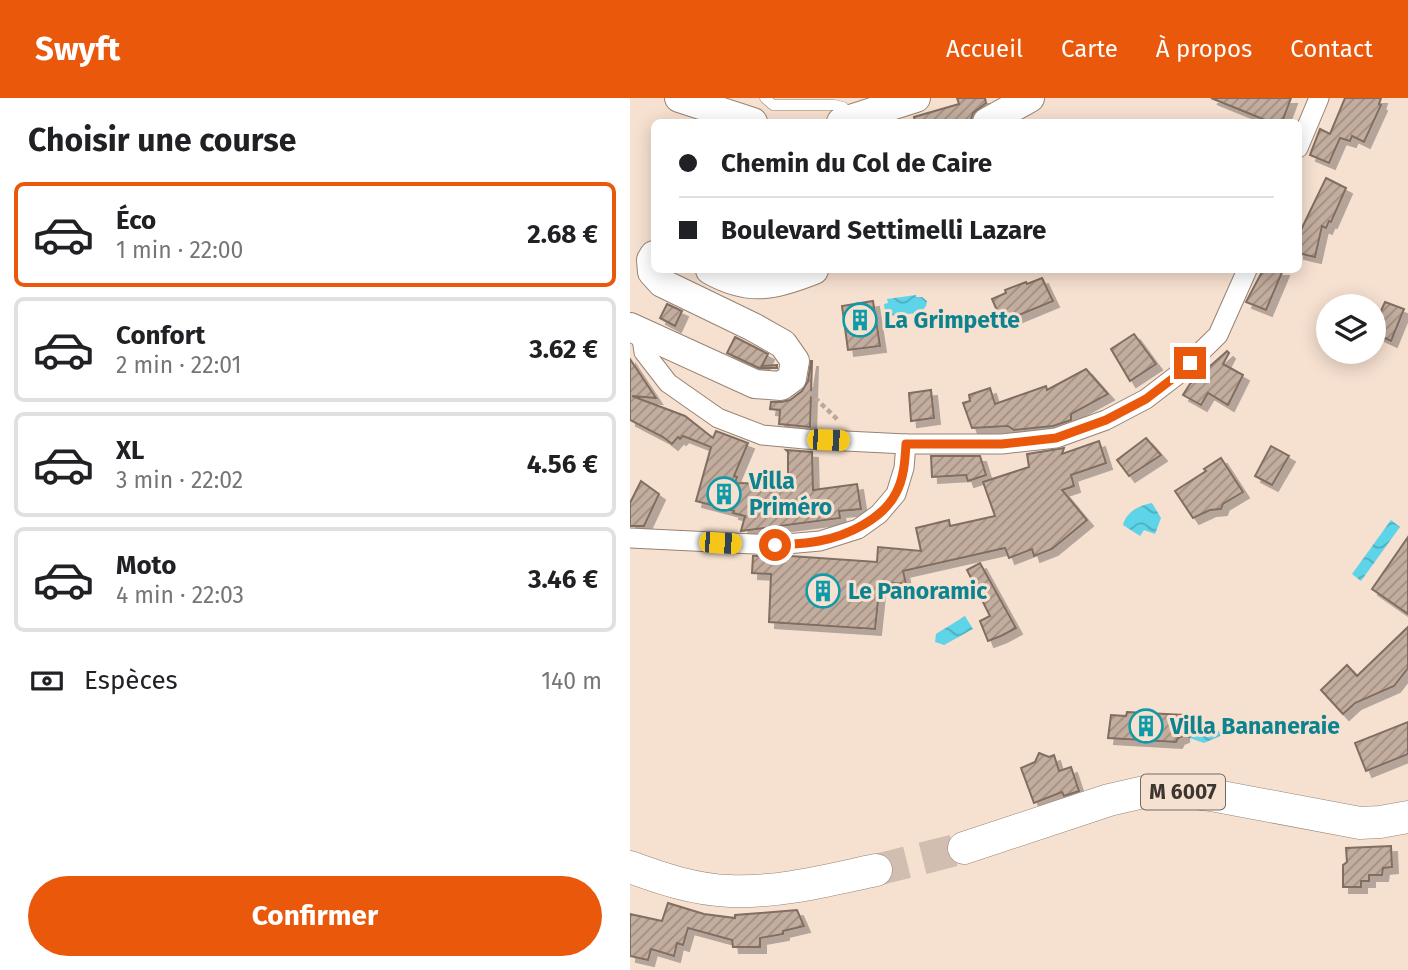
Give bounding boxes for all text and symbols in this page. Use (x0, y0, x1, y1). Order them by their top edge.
text: Swyft (35, 29, 120, 69)
text: Accueil (946, 35, 1023, 63)
text: Carte (1061, 35, 1118, 63)
text: À propos (1156, 35, 1252, 63)
text: Contact (1290, 35, 1373, 63)
text: Choisir une course (28, 121, 296, 159)
text: Chemin du Col de Caire (721, 148, 992, 179)
icon: car (32, 203, 95, 266)
text: Éco (116, 205, 156, 236)
text: Boulevard Settimelli Lazare (721, 215, 1046, 246)
text: 2.68 € (527, 219, 598, 250)
text: 1 min · 22:00 (116, 236, 243, 264)
map controls (1316, 294, 1386, 364)
button: layers (1316, 294, 1386, 364)
building icon: La Grimpette (841, 301, 879, 339)
place label: La Grimpette (884, 306, 1020, 334)
icon: car (32, 318, 95, 381)
text: Confort (116, 320, 205, 351)
text: 3.62 € (529, 334, 598, 365)
route end (1174, 347, 1206, 379)
text: 2 min · 22:01 (116, 351, 241, 379)
car (807, 429, 850, 451)
icon: car (32, 433, 95, 496)
text: XL (116, 435, 144, 466)
text: 4.56 € (527, 449, 598, 480)
text: 3 min · 22:02 (116, 466, 243, 494)
place label: Villa Priméro (748, 467, 832, 521)
building icon: Villa Priméro (705, 475, 743, 513)
route start (759, 529, 791, 561)
car (699, 531, 742, 555)
icon: car (32, 548, 95, 611)
text: Moto (116, 550, 176, 581)
text: 3.46 € (528, 564, 598, 595)
building icon: Le Panoramic (804, 572, 842, 610)
place label: Le Panoramic (848, 577, 987, 605)
text: 4 min · 22:03 (116, 581, 244, 609)
icon: cash (28, 662, 66, 700)
text: Espèces (84, 665, 178, 696)
text: 140 m (541, 667, 602, 695)
building icon: Villa Bananeraie (1127, 707, 1165, 745)
place label: Villa Bananeraie (1169, 712, 1340, 740)
road number: M 6007 (1141, 774, 1225, 810)
button: Confirmer (28, 876, 602, 956)

